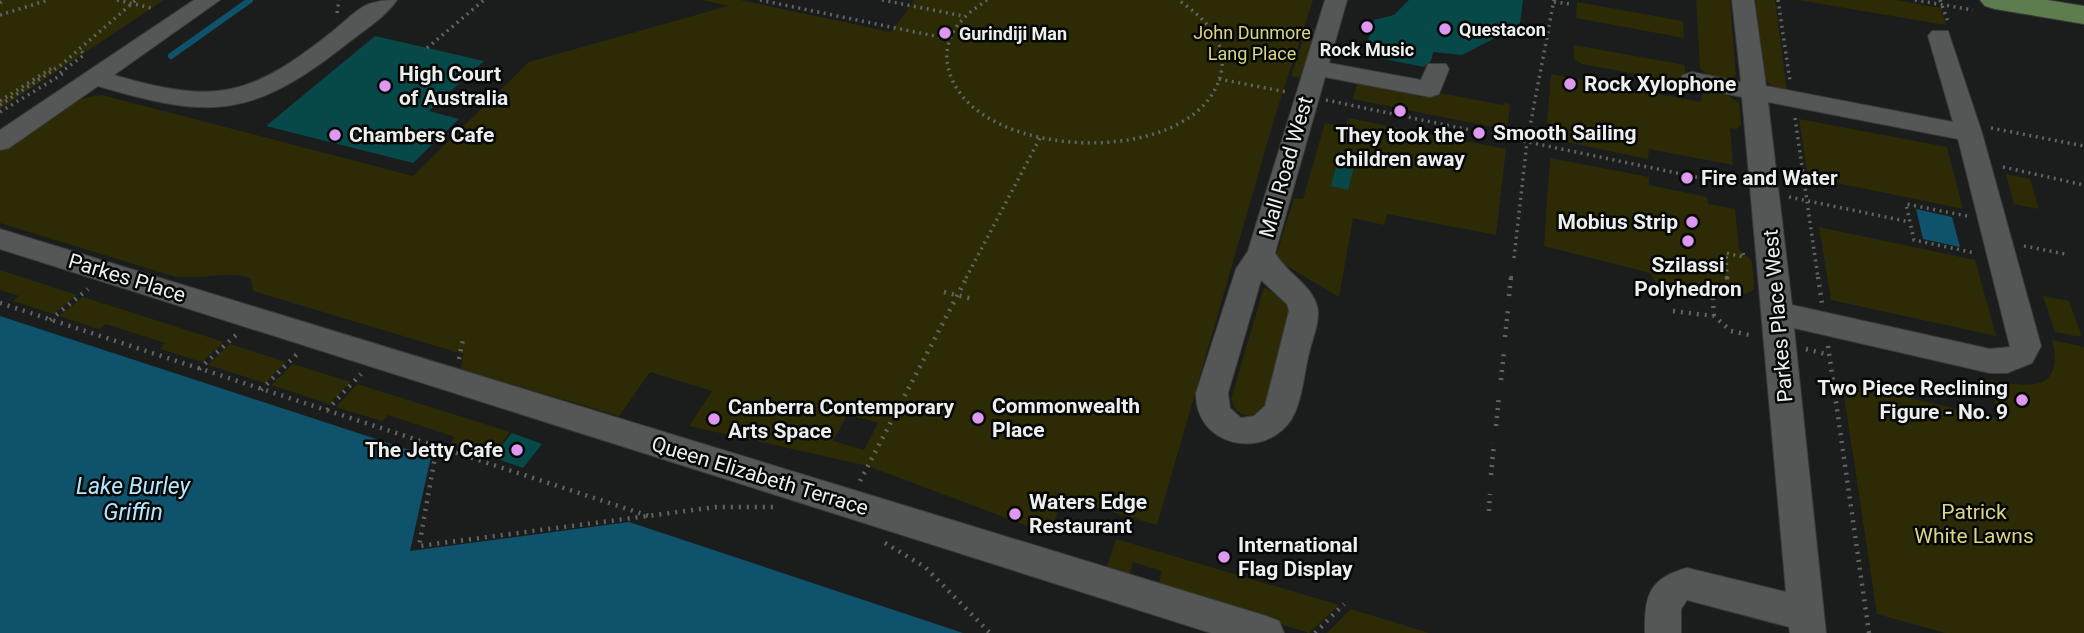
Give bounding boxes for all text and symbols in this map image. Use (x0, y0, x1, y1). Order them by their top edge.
marker: Rock Music (1359, 19, 1375, 35)
place label: Questacon (1459, 19, 1546, 40)
marker: Questacon (1437, 21, 1453, 37)
park label: John Dunmore Lang Place (1193, 22, 1311, 64)
place label: Gurindiji Man (959, 23, 1067, 44)
marker: Gurindiji Man (937, 25, 953, 41)
place label: Rock Music (1320, 39, 1414, 60)
place label: High Court of Australia (399, 62, 508, 110)
place label: Rock Xylophone (1584, 72, 1736, 96)
marker: Rock Xylophone (1562, 76, 1578, 92)
marker: High Court of Australia (377, 78, 393, 94)
street label: Mall Road West (1254, 94, 1318, 240)
marker: They took the children away (1392, 103, 1408, 119)
place label: Smooth Sailing (1493, 121, 1637, 145)
place label: Chambers Cafe (349, 123, 494, 147)
place label: They took the children away (1335, 123, 1465, 171)
marker: Smooth Sailing (1471, 125, 1487, 141)
marker: Chambers Cafe (327, 127, 343, 143)
place label: Fire and Water (1701, 166, 1838, 190)
marker: Fire and Water (1679, 170, 1695, 186)
place label: Mobius Strip (1558, 210, 1678, 234)
marker: Mobius Strip (1684, 214, 1700, 230)
street label: Parkes Place West (1758, 228, 1798, 404)
marker: Szilassi Polyhedron (1680, 233, 1696, 249)
street label: Parkes Place (66, 249, 188, 307)
place label: Szilassi Polyhedron (1634, 253, 1742, 301)
place label: Two Piece Reclining Figure - No. 9 (1817, 376, 2008, 424)
marker: Two Piece Reclining Figure - No. 9 (2014, 392, 2030, 408)
place label: Commonwealth Place (992, 394, 1140, 442)
place label: Canberra Contemporary Arts Space (728, 395, 955, 443)
marker: Commonwealth Place (970, 410, 986, 426)
marker: Canberra Contemporary Arts Space (706, 411, 722, 427)
street label: Queen Elizabeth Terrace (649, 432, 871, 520)
place label: The Jetty Cafe (365, 438, 503, 462)
marker: The Jetty Cafe (509, 442, 525, 458)
water label: Lake Burley Griffin (76, 473, 192, 526)
place label: Waters Edge Restaurant (1029, 490, 1147, 538)
park label: Patrick White Lawns (1914, 500, 2034, 548)
marker: Waters Edge Restaurant (1007, 506, 1023, 522)
place label: International Flag Display (1238, 533, 1358, 581)
marker: International Flag Display (1216, 549, 1232, 565)

